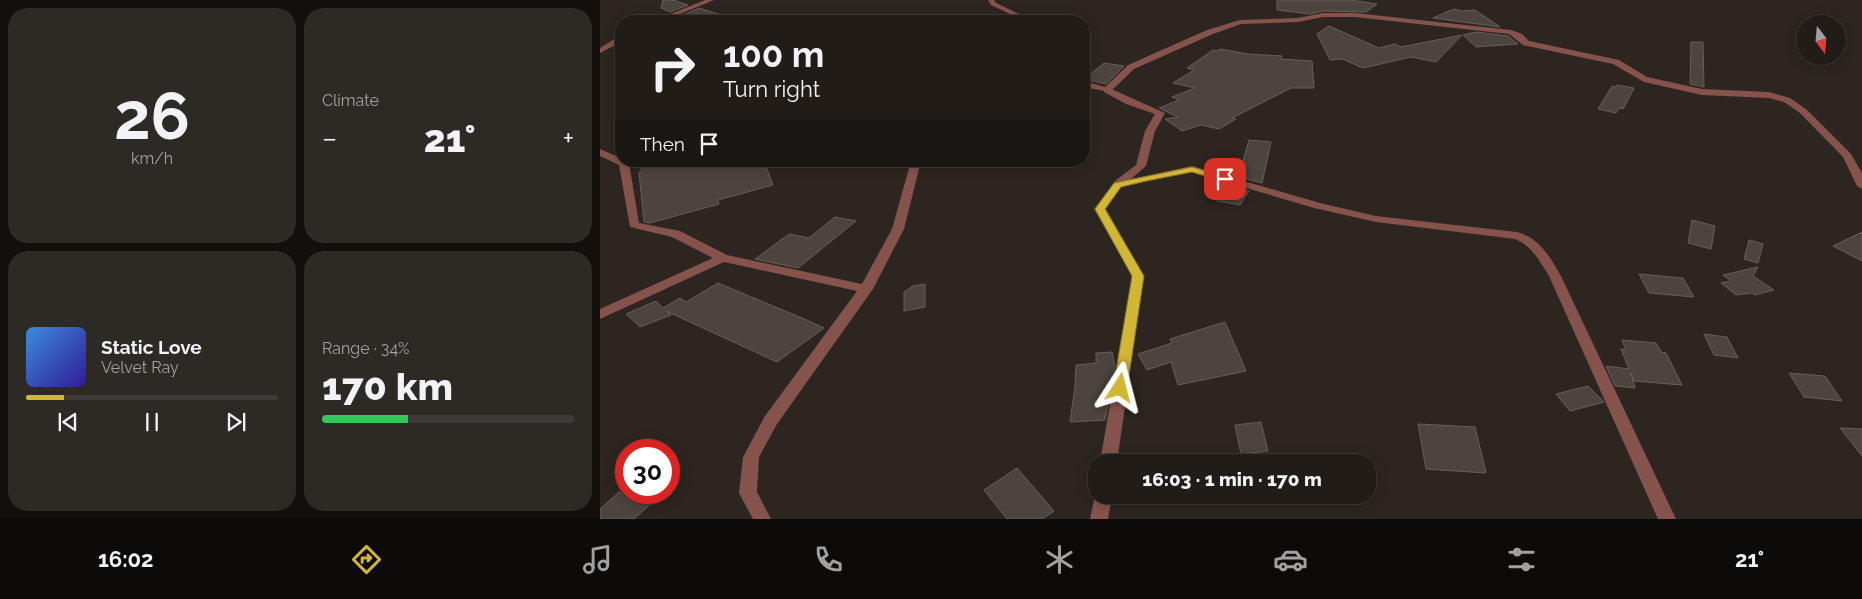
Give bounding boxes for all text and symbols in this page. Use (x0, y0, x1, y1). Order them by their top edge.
north arrow (1796, 15, 1846, 65)
map controls (1796, 15, 1846, 65)
text: 100 m (723, 34, 824, 75)
icon: right (640, 35, 705, 100)
text: Turn right (723, 76, 820, 102)
text: 26 (114, 78, 190, 154)
text: Climate (322, 91, 379, 110)
text: 21° (424, 116, 476, 161)
text: − (322, 122, 337, 155)
text: + (562, 122, 574, 155)
icon: arrive (695, 130, 723, 158)
text: Then (640, 133, 685, 155)
text: km/h (131, 149, 173, 168)
pin (1204, 158, 1246, 200)
icon: arrive (1211, 165, 1239, 193)
text: Static Love (101, 336, 202, 358)
text: Range · 34% (322, 339, 410, 358)
text: Velvet Ray (101, 358, 179, 377)
position arrow (1093, 361, 1145, 413)
text: 170 km (322, 364, 453, 409)
icon: previous (54, 408, 82, 436)
icon: pause (138, 408, 166, 436)
icon: next (222, 408, 250, 436)
speed limit sign: 30 (615, 439, 680, 504)
text: 16:03 · 1 min · 170 m (1142, 468, 1322, 490)
icon: directions (349, 542, 384, 577)
icon: music (580, 542, 615, 577)
icon: phone (811, 542, 846, 577)
icon: climate (1042, 542, 1077, 577)
icon: car (1273, 542, 1308, 577)
icon: filters (1504, 542, 1539, 577)
text: 16:02 (98, 546, 154, 572)
text: 21° (1735, 546, 1764, 572)

